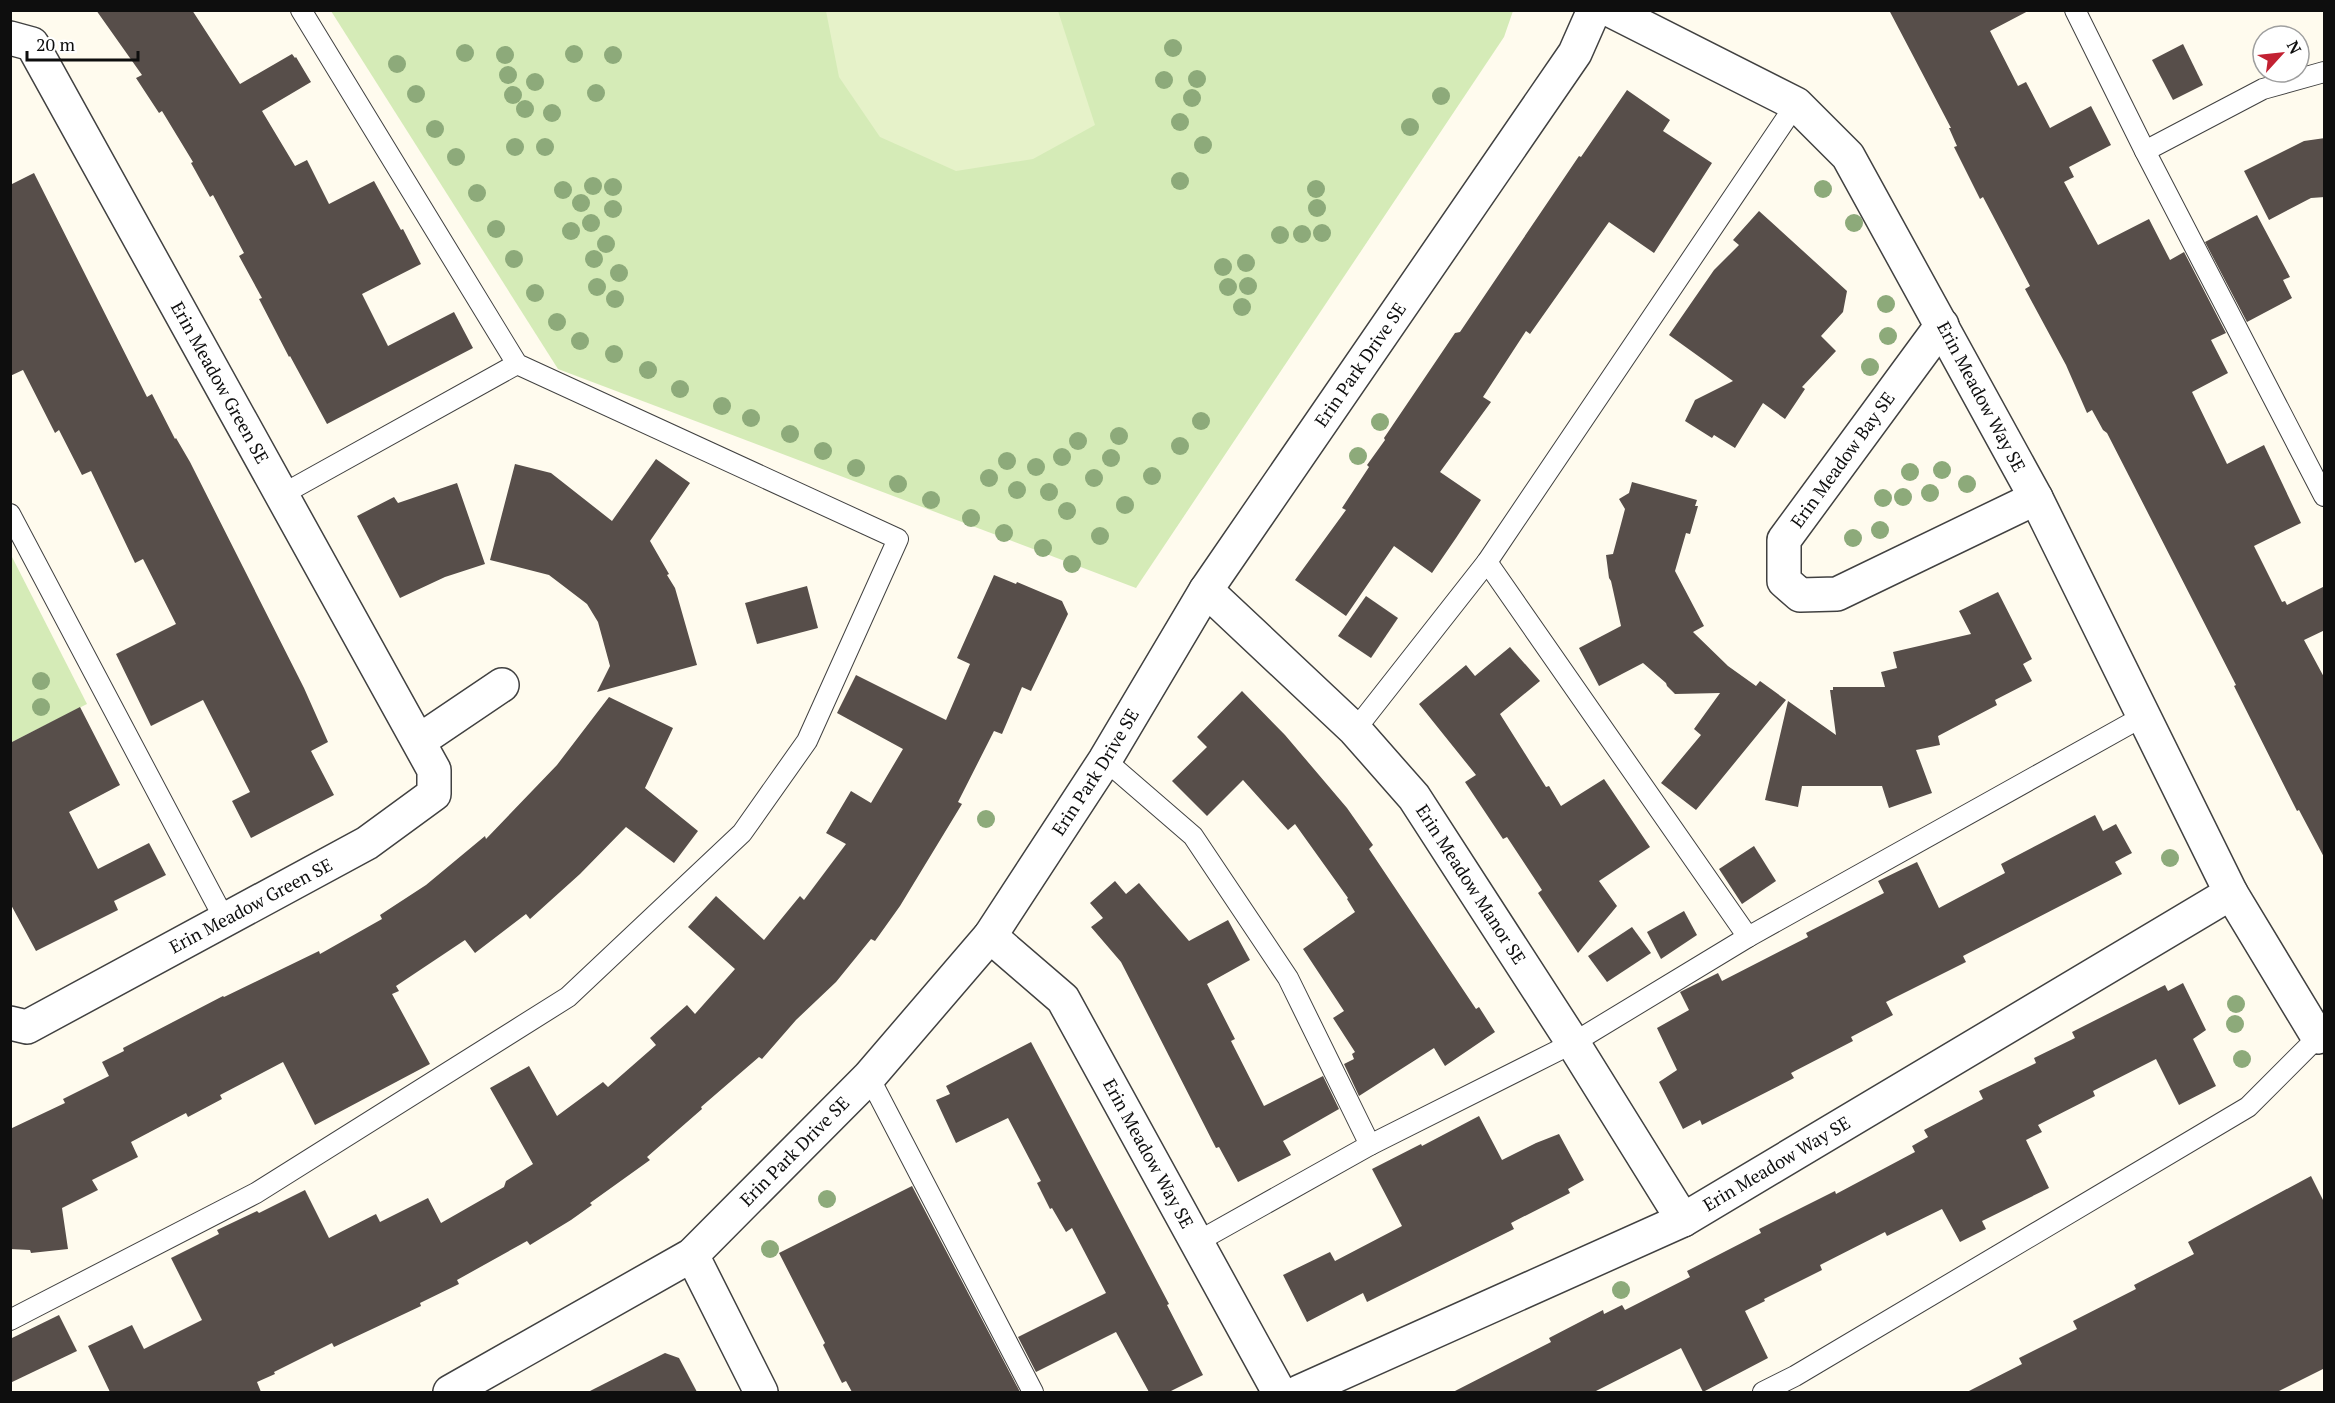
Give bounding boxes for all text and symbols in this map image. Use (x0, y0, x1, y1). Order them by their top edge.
scale bar (27, 24, 138, 62)
north arrow (2251, 24, 2311, 84)
text: 20 m (36, 32, 76, 56)
text: N (2282, 37, 2307, 58)
street label: Erin Meadow Green SE (166, 297, 275, 467)
street label: Erin Park Drive SE (1309, 297, 1411, 431)
street label: Erin Meadow Way SE (1932, 317, 2032, 476)
street label: Erin Meadow Bay SE (1785, 387, 1900, 532)
street label: Erin Park Drive SE (1046, 704, 1144, 840)
street label: Erin Meadow Manor SE (1411, 800, 1532, 969)
street label: Erin Meadow Green SE (165, 852, 336, 958)
street label: Erin Meadow Way SE (1098, 1074, 1200, 1232)
street label: Erin Park Drive SE (734, 1091, 854, 1211)
street label: Erin Meadow Way SE (1698, 1110, 1854, 1216)

